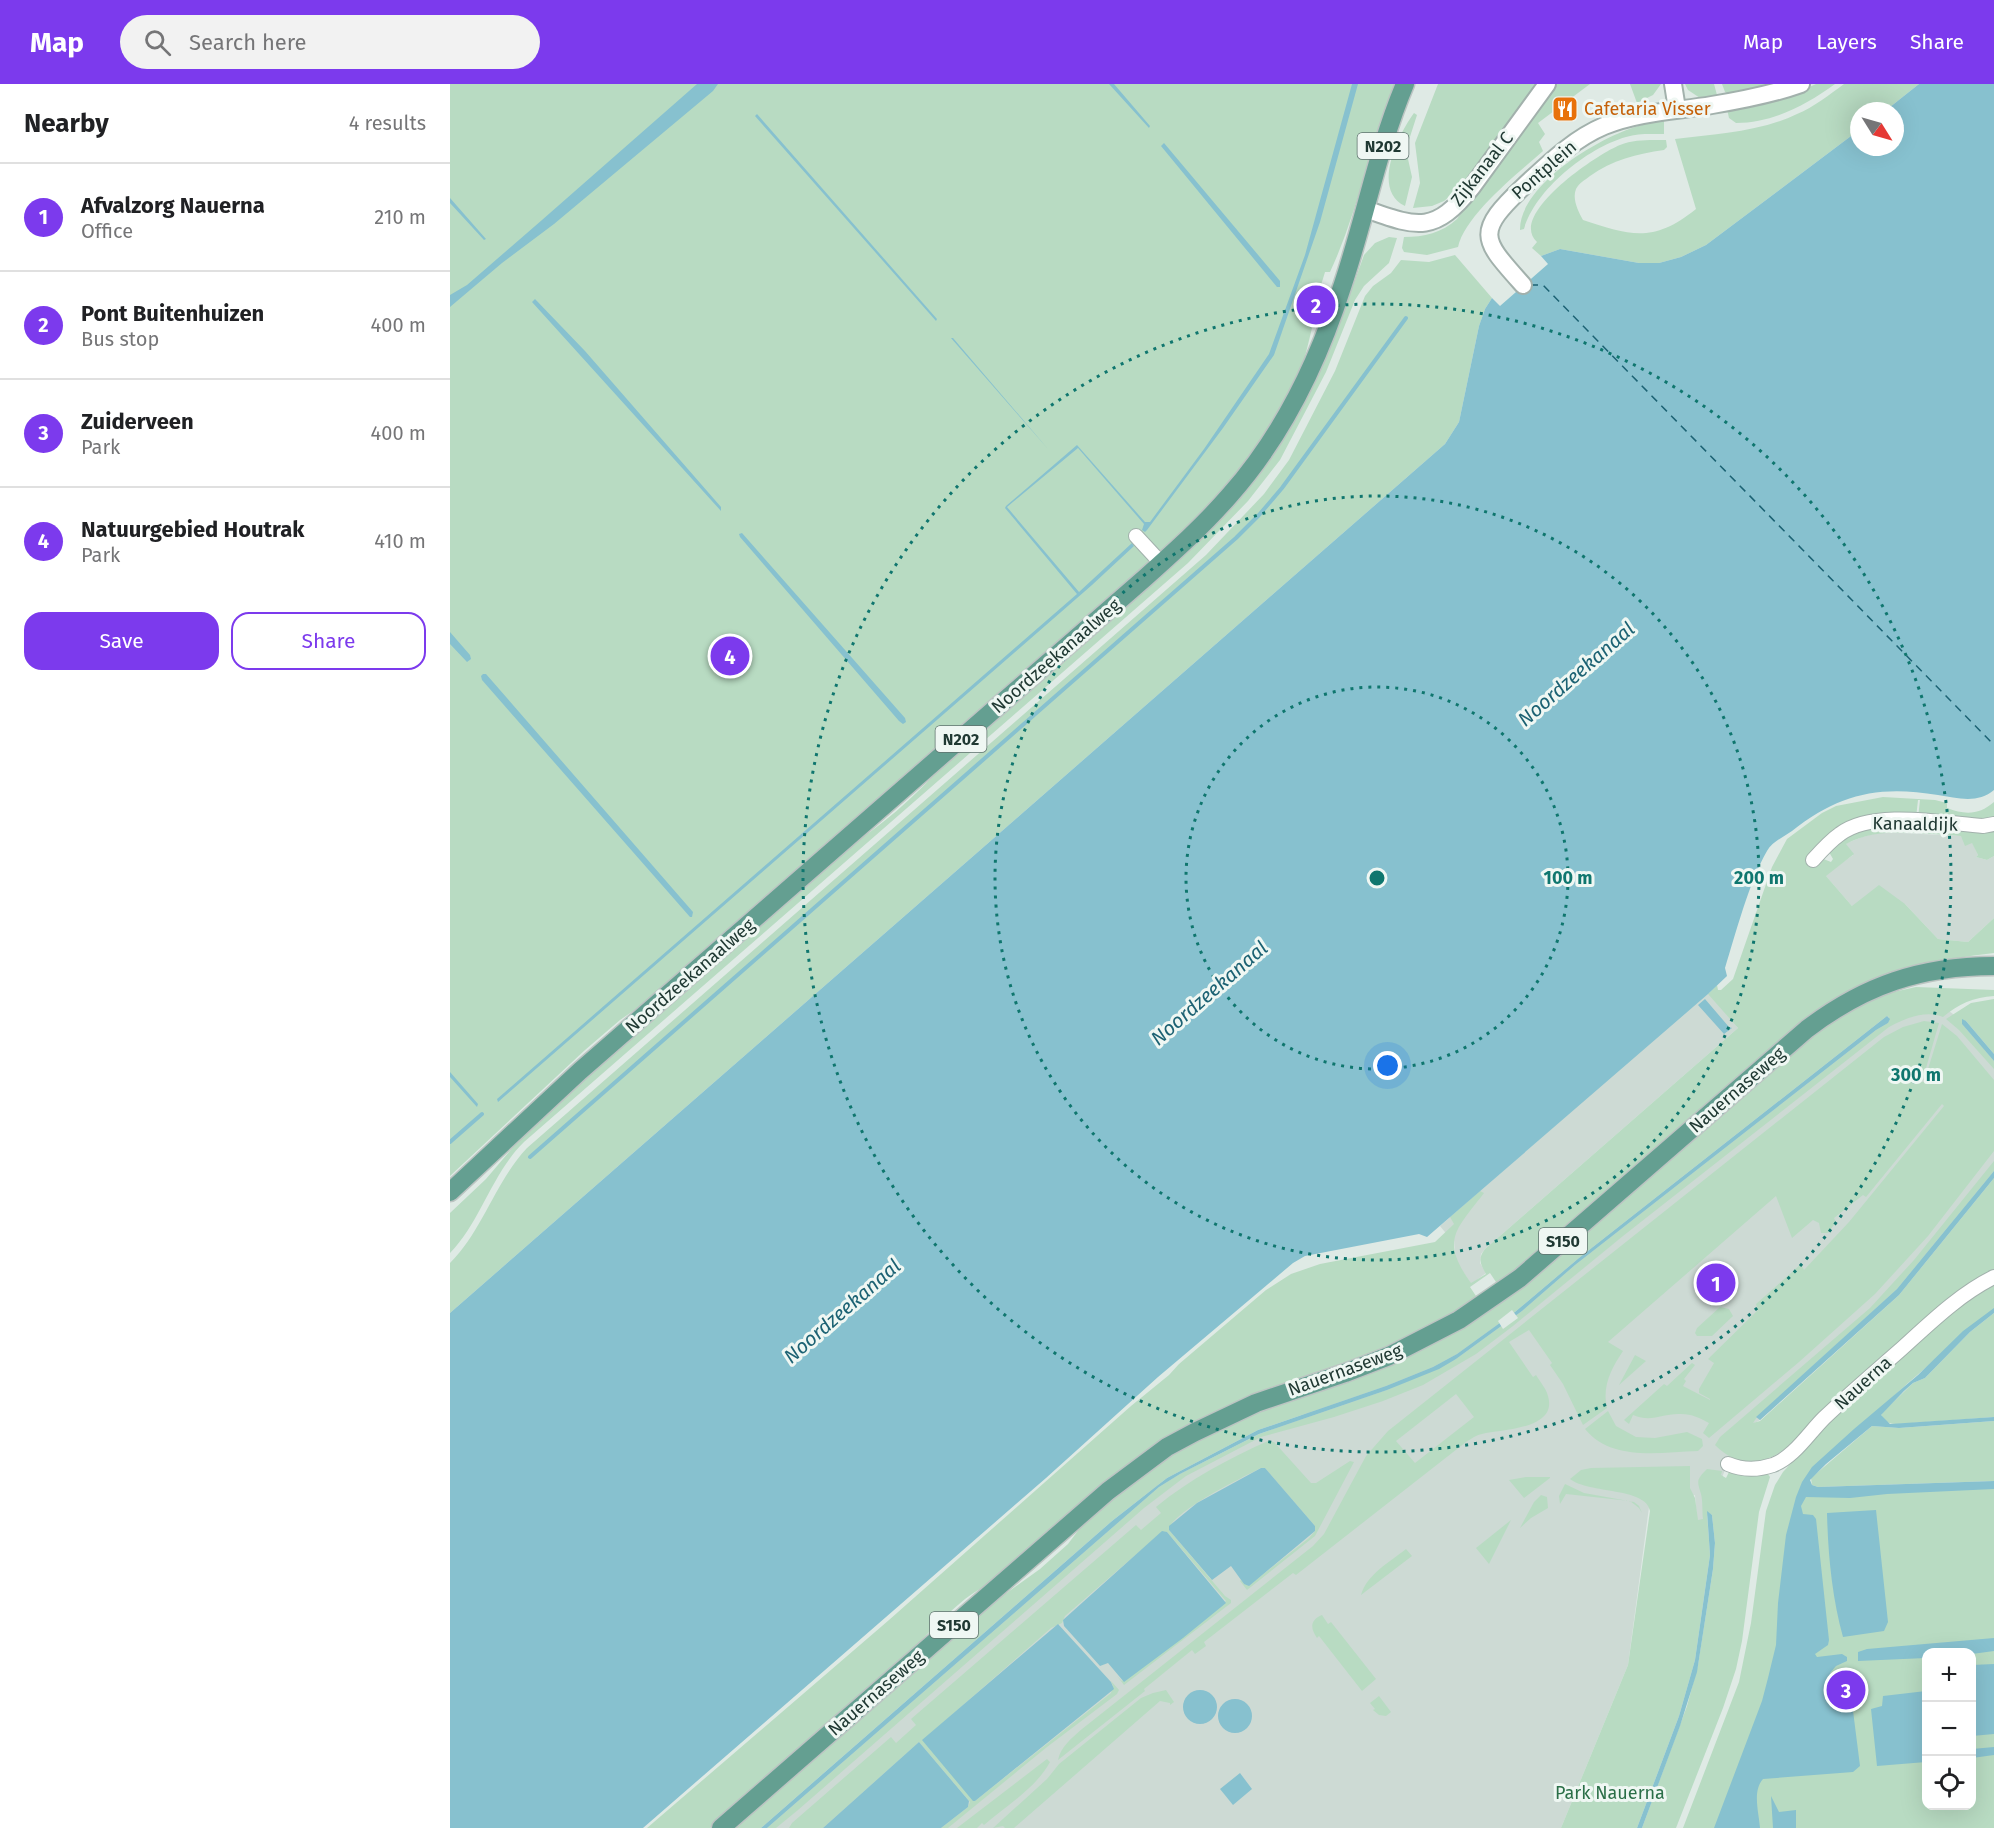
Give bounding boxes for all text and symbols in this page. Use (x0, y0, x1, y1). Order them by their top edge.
search box (120, 15, 540, 69)
text: Map (30, 26, 84, 59)
icon: search (141, 26, 174, 59)
text: Search here (189, 29, 307, 56)
text: Map (1743, 29, 1783, 55)
text: Layers (1816, 29, 1877, 55)
text: Share (1910, 29, 1964, 55)
restaurant icon: Cafetaria Visser (1550, 94, 1580, 124)
place label: Cafetaria Visser (1584, 98, 1711, 120)
north arrow (1850, 102, 1904, 156)
text: Nearby (24, 108, 109, 139)
text: 4 results (349, 111, 426, 135)
street label: Zijkanaal C (1446, 127, 1518, 211)
road number: N202 (1358, 133, 1408, 159)
street label: Pontplein (1507, 136, 1581, 204)
text: Afvalzorg Nauerna (81, 192, 265, 219)
text: 1 (39, 205, 48, 229)
text: 210 m (374, 205, 426, 229)
text: Office (81, 219, 133, 243)
pin: 2 (1296, 282, 1336, 328)
text: Pont Buitenhuizen (81, 300, 264, 327)
text: 2 (38, 313, 49, 337)
text: 400 m (371, 313, 426, 337)
text: Bus stop (81, 327, 159, 351)
text: Zuiderveen (81, 408, 194, 435)
text: 3 (38, 421, 49, 445)
text: 400 m (371, 421, 426, 445)
text: Park (81, 435, 120, 459)
text: Natuurgebied Houtrak (81, 516, 304, 543)
text: 4 (38, 529, 49, 553)
text: 410 m (374, 529, 426, 553)
text: Park (81, 543, 120, 567)
street label: Noordzeekanaalweg (987, 594, 1126, 718)
button: Save (24, 612, 219, 670)
button: Share (231, 612, 426, 670)
water label: Noordzeekanaal (1513, 617, 1639, 731)
pin: 4 (710, 634, 750, 678)
road number: N202 (936, 726, 986, 752)
street label: Kanaaldijk (1872, 812, 1959, 836)
text: 100 m (1544, 867, 1592, 889)
text: 200 m (1734, 867, 1784, 889)
centre of rings (1367, 868, 1387, 888)
street label: Noordzeekanaalweg (621, 914, 760, 1038)
water label: Noordzeekanaal (1146, 936, 1272, 1050)
street label: Nauernaseweg (1685, 1042, 1790, 1138)
your location (1373, 1051, 1402, 1080)
text: 300 m (1890, 1064, 1941, 1086)
road number: S150 (1539, 1228, 1587, 1254)
water label: Noordzeekanaal (779, 1254, 905, 1368)
pin: 1 (1696, 1260, 1736, 1306)
street label: Nauernaseweg (1285, 1339, 1406, 1401)
street label: Nauerna (1830, 1352, 1896, 1414)
road number: S150 (930, 1612, 978, 1638)
street label: Nauernaseweg (824, 1645, 929, 1741)
map controls (1922, 1648, 1976, 1810)
button: + (1922, 1648, 1976, 1702)
pin: 3 (1826, 1668, 1866, 1712)
button: − (1922, 1702, 1976, 1756)
button: locate (1922, 1756, 1976, 1810)
park label: Park Nauerna (1555, 1782, 1665, 1804)

